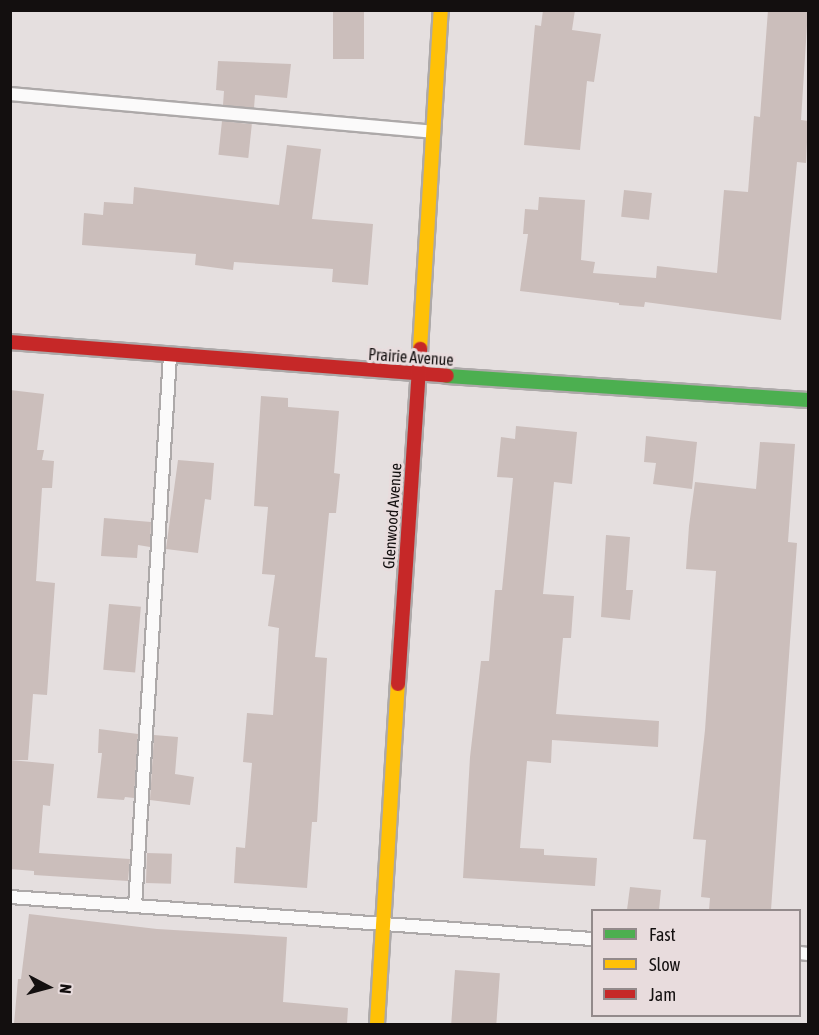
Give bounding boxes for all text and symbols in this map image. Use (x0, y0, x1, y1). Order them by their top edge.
street label: Prairie Avenue (368, 344, 454, 370)
street label: Glenwood Avenue (379, 462, 405, 570)
legend (591, 909, 801, 1017)
text: Fast (649, 924, 676, 945)
text: Slow (649, 954, 680, 975)
north arrow (18, 957, 78, 1017)
text: N (56, 983, 75, 995)
text: Jam (649, 984, 676, 1005)

